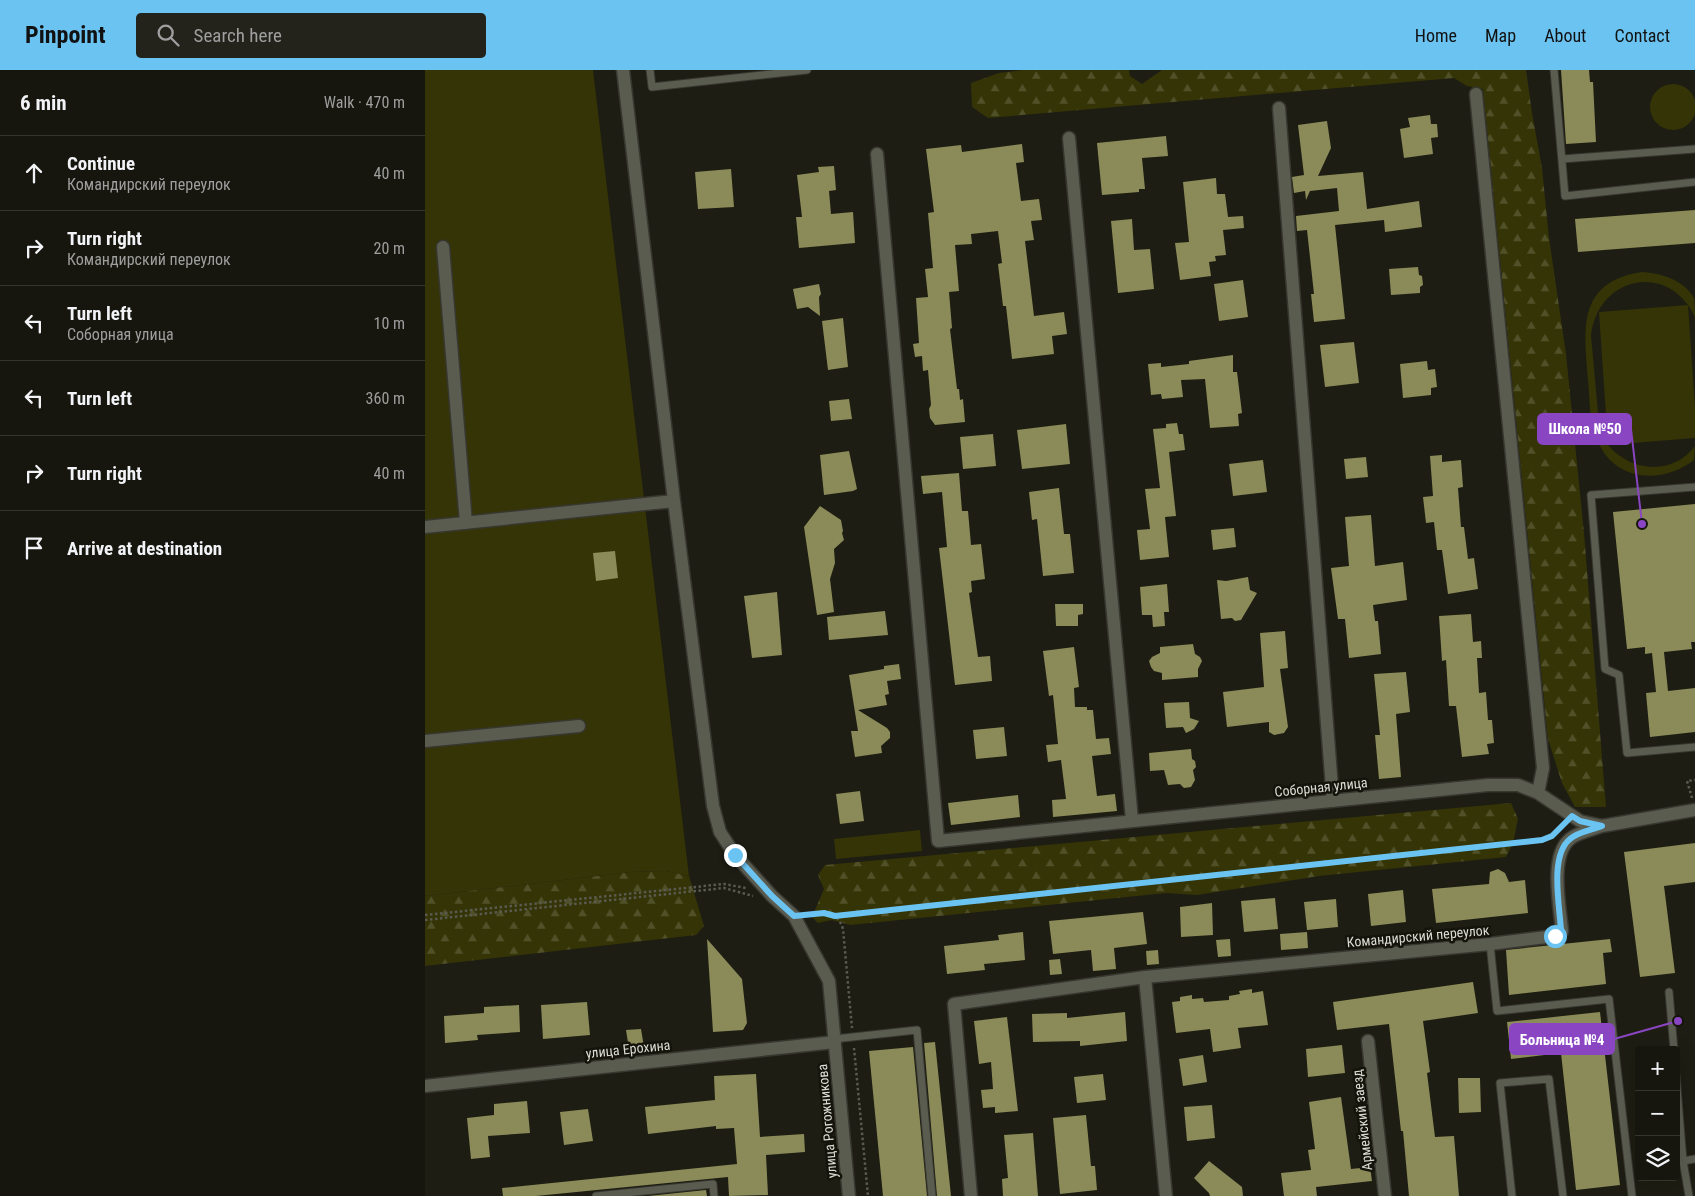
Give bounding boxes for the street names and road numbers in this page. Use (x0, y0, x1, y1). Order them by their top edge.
street label: Соборная улица (1274, 774, 1368, 800)
street label: Командирский переулок (1346, 922, 1490, 950)
street label: улица Ерохина (585, 1037, 671, 1061)
street label: улица Рогожникова (814, 1063, 840, 1179)
street label: Армейский заезд (1349, 1068, 1375, 1171)

